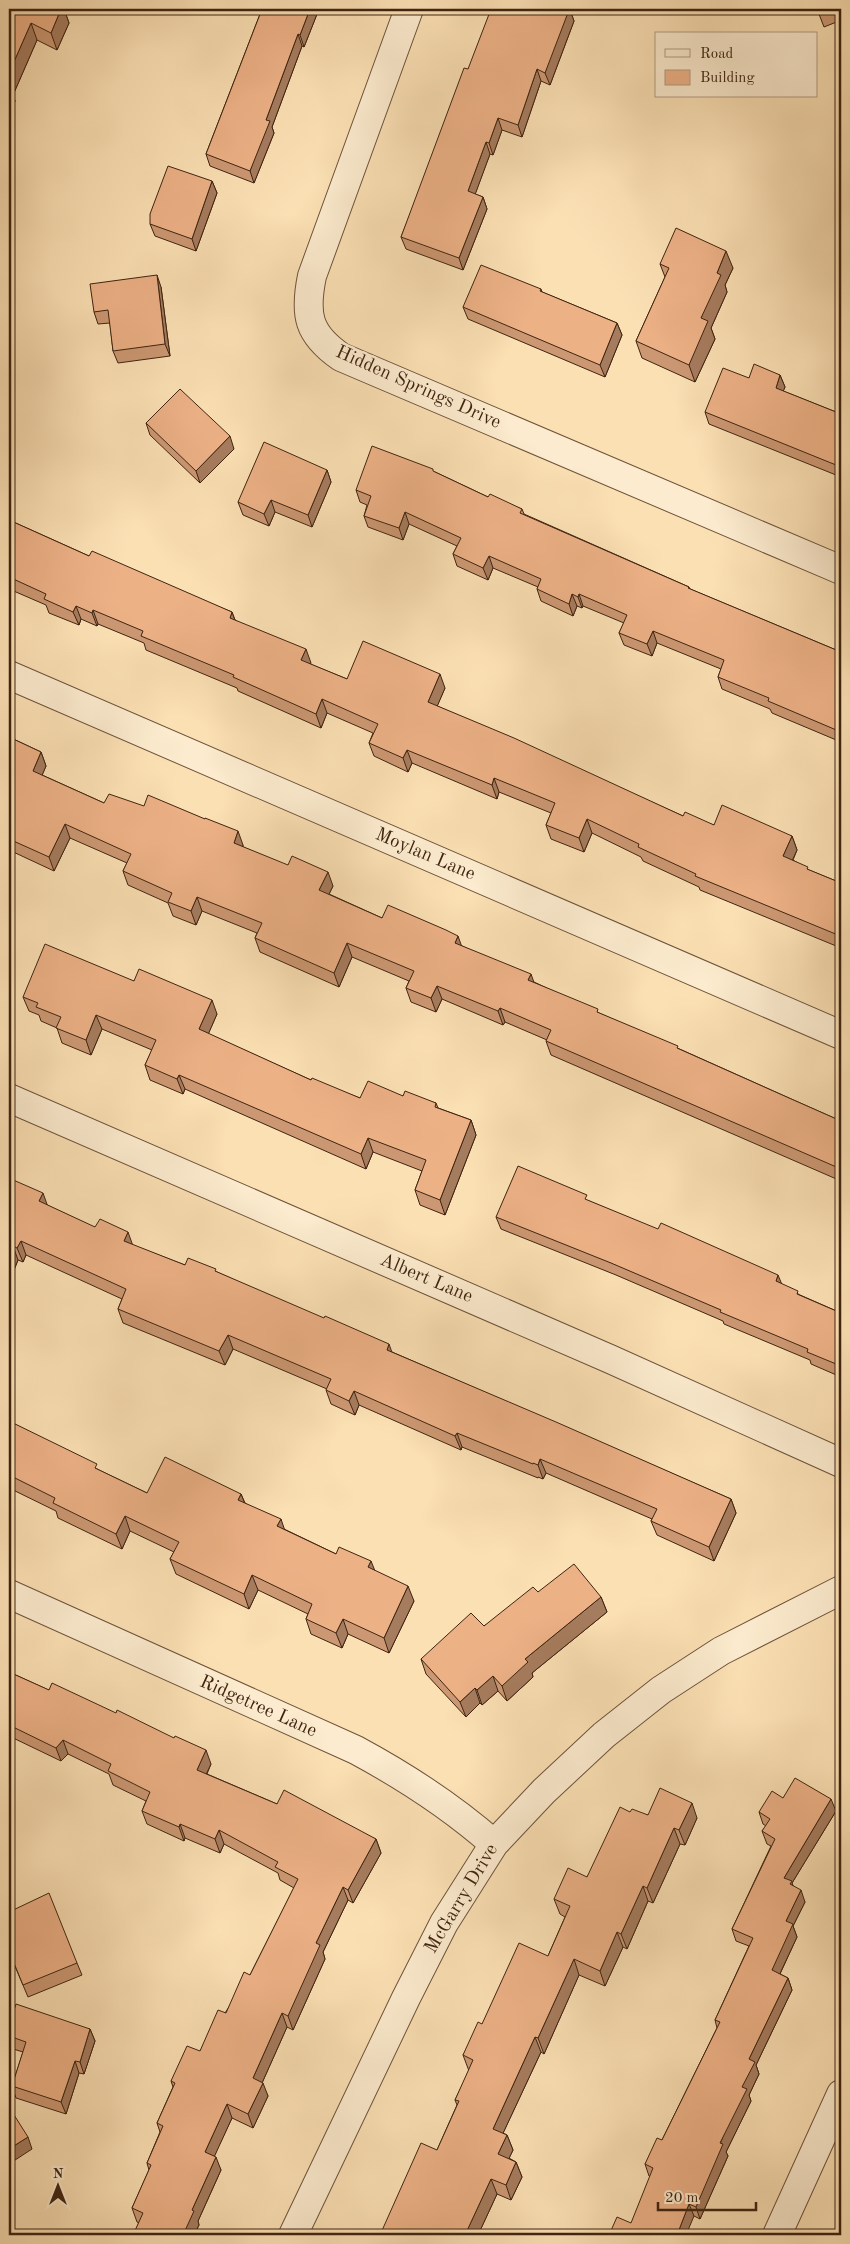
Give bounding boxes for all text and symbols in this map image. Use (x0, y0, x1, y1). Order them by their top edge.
legend (655, 32, 818, 98)
text: Road (700, 47, 734, 62)
text: Building (700, 71, 755, 86)
street label: Hidden Springs Drive (333, 343, 503, 433)
street label: Moylan Lane (372, 825, 478, 885)
street label: Albert Lane (377, 1251, 475, 1307)
street label: Ridgetree Lane (197, 1673, 319, 1741)
street label: McGarry Drive (422, 1841, 502, 1957)
north arrow (32, 2162, 82, 2212)
text: N (53, 2167, 64, 2181)
scale bar (658, 2179, 755, 2211)
text: 20 m (665, 2191, 699, 2206)

